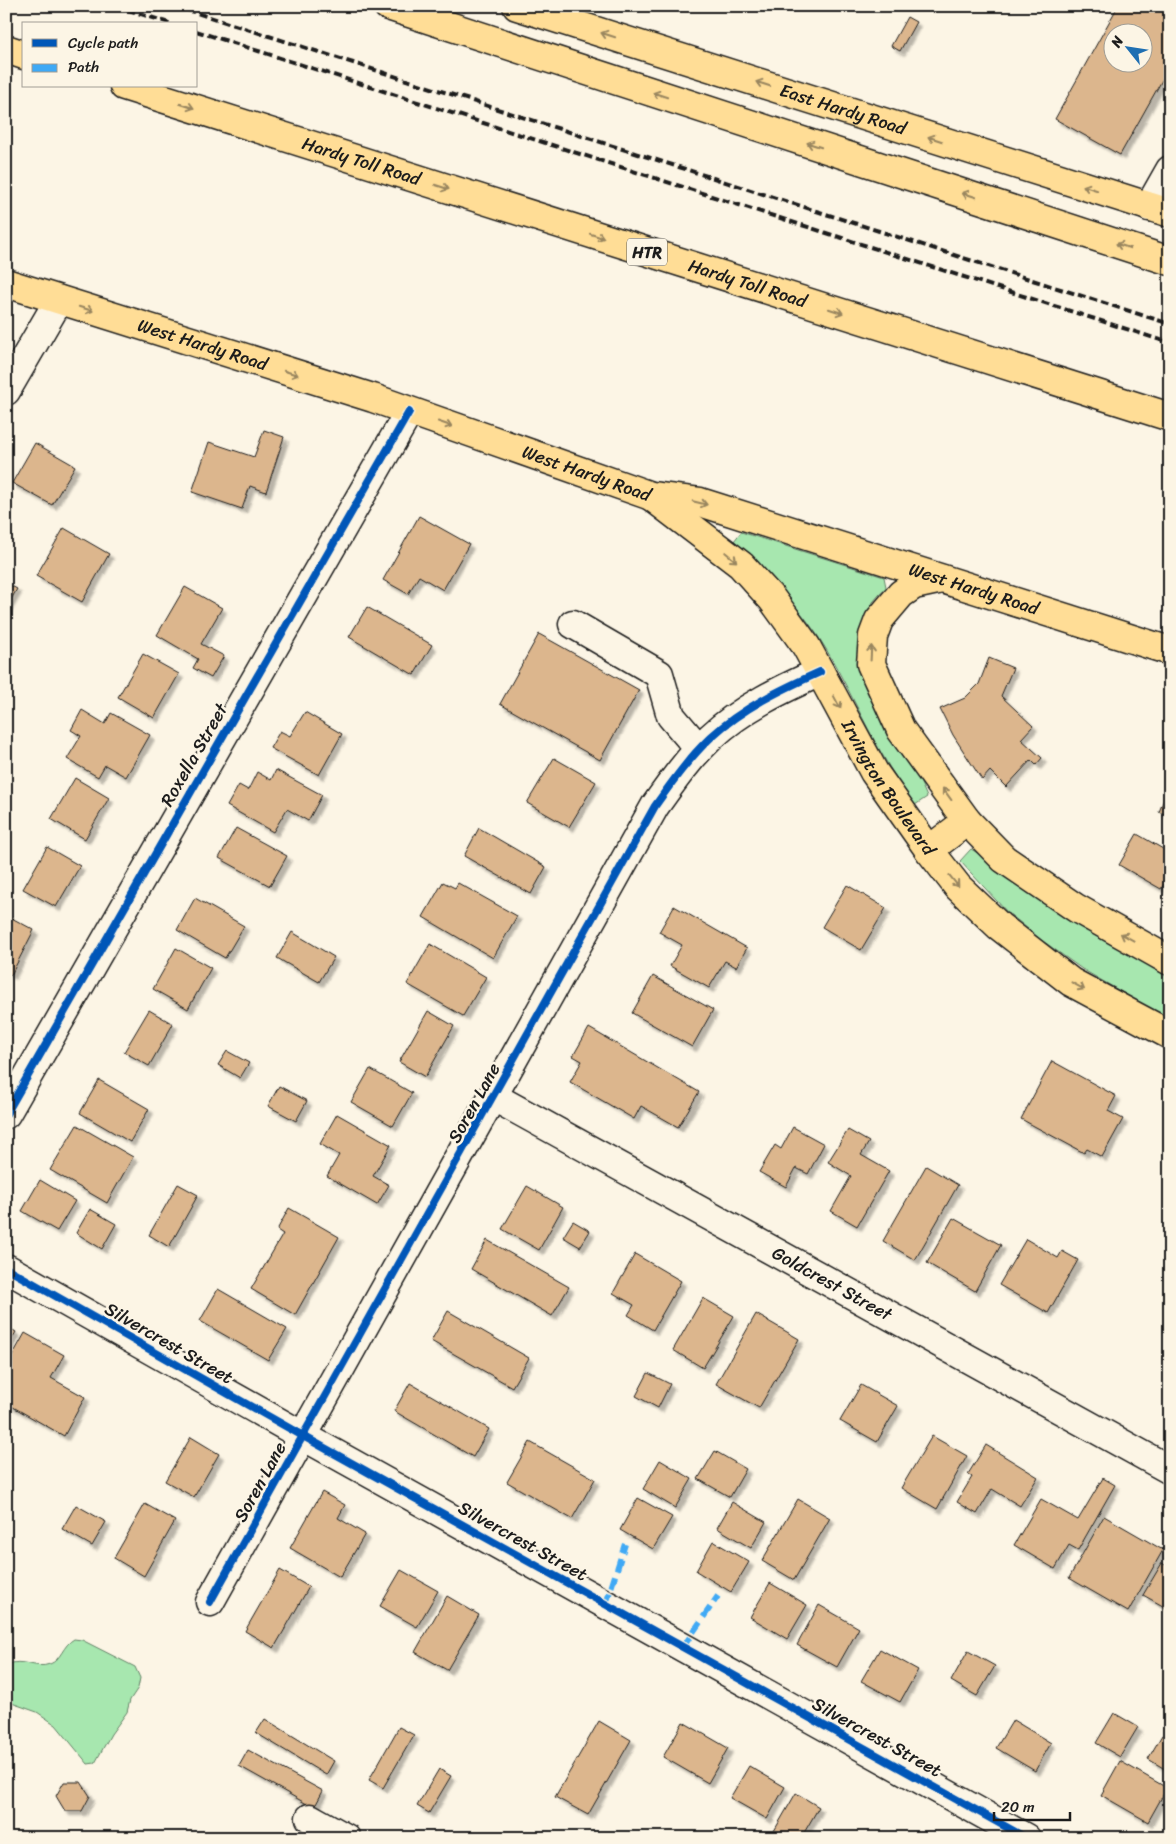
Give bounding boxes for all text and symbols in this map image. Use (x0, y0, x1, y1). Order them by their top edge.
legend (22, 22, 198, 88)
north arrow (1104, 22, 1154, 72)
text: Cycle path (68, 30, 139, 56)
one-way arrow (601, 30, 617, 40)
text: N (1103, 31, 1131, 53)
text: Path (68, 54, 99, 80)
street label: East Hardy Road (776, 74, 912, 145)
one-way arrow (756, 79, 772, 89)
one-way arrow (652, 90, 668, 99)
one-way arrow (179, 102, 195, 112)
street label: Hardy Toll Road (298, 127, 426, 195)
one-way arrow (927, 133, 943, 143)
one-way arrow (807, 140, 823, 150)
one-way arrow (434, 182, 450, 192)
one-way arrow (1082, 182, 1098, 192)
one-way arrow (961, 190, 977, 200)
one-way arrow (589, 231, 605, 241)
road number: HTR (627, 238, 667, 266)
one-way arrow (1116, 240, 1132, 250)
street label: Hardy Toll Road (684, 250, 812, 318)
one-way arrow (78, 304, 94, 314)
one-way arrow (827, 307, 843, 316)
street label: West Hardy Road (133, 309, 273, 380)
one-way arrow (283, 368, 299, 378)
one-way arrow (437, 420, 453, 430)
street label: West Hardy Road (518, 436, 657, 511)
one-way arrow (692, 499, 708, 508)
one-way arrow (725, 552, 738, 563)
street label: West Hardy Road (905, 553, 1044, 625)
one-way arrow (867, 645, 876, 661)
one-way arrow (832, 694, 842, 709)
street label: Roxella Street (151, 697, 237, 813)
street label: Irvington Boulevard (832, 713, 945, 864)
one-way arrow (942, 787, 952, 801)
one-way arrow (949, 875, 960, 888)
one-way arrow (1121, 931, 1135, 941)
one-way arrow (1071, 981, 1085, 991)
street label: Soren Lane (439, 1057, 509, 1149)
street label: Goldcrest Street (766, 1237, 899, 1330)
street label: Silvercrest Street (99, 1293, 240, 1393)
street label: Soren Lane (225, 1436, 295, 1528)
street label: Silvercrest Street (452, 1492, 594, 1590)
street label: Silvercrest Street (806, 1688, 948, 1786)
scale bar (994, 1789, 1070, 1821)
text: 20 m (1001, 1794, 1035, 1820)

